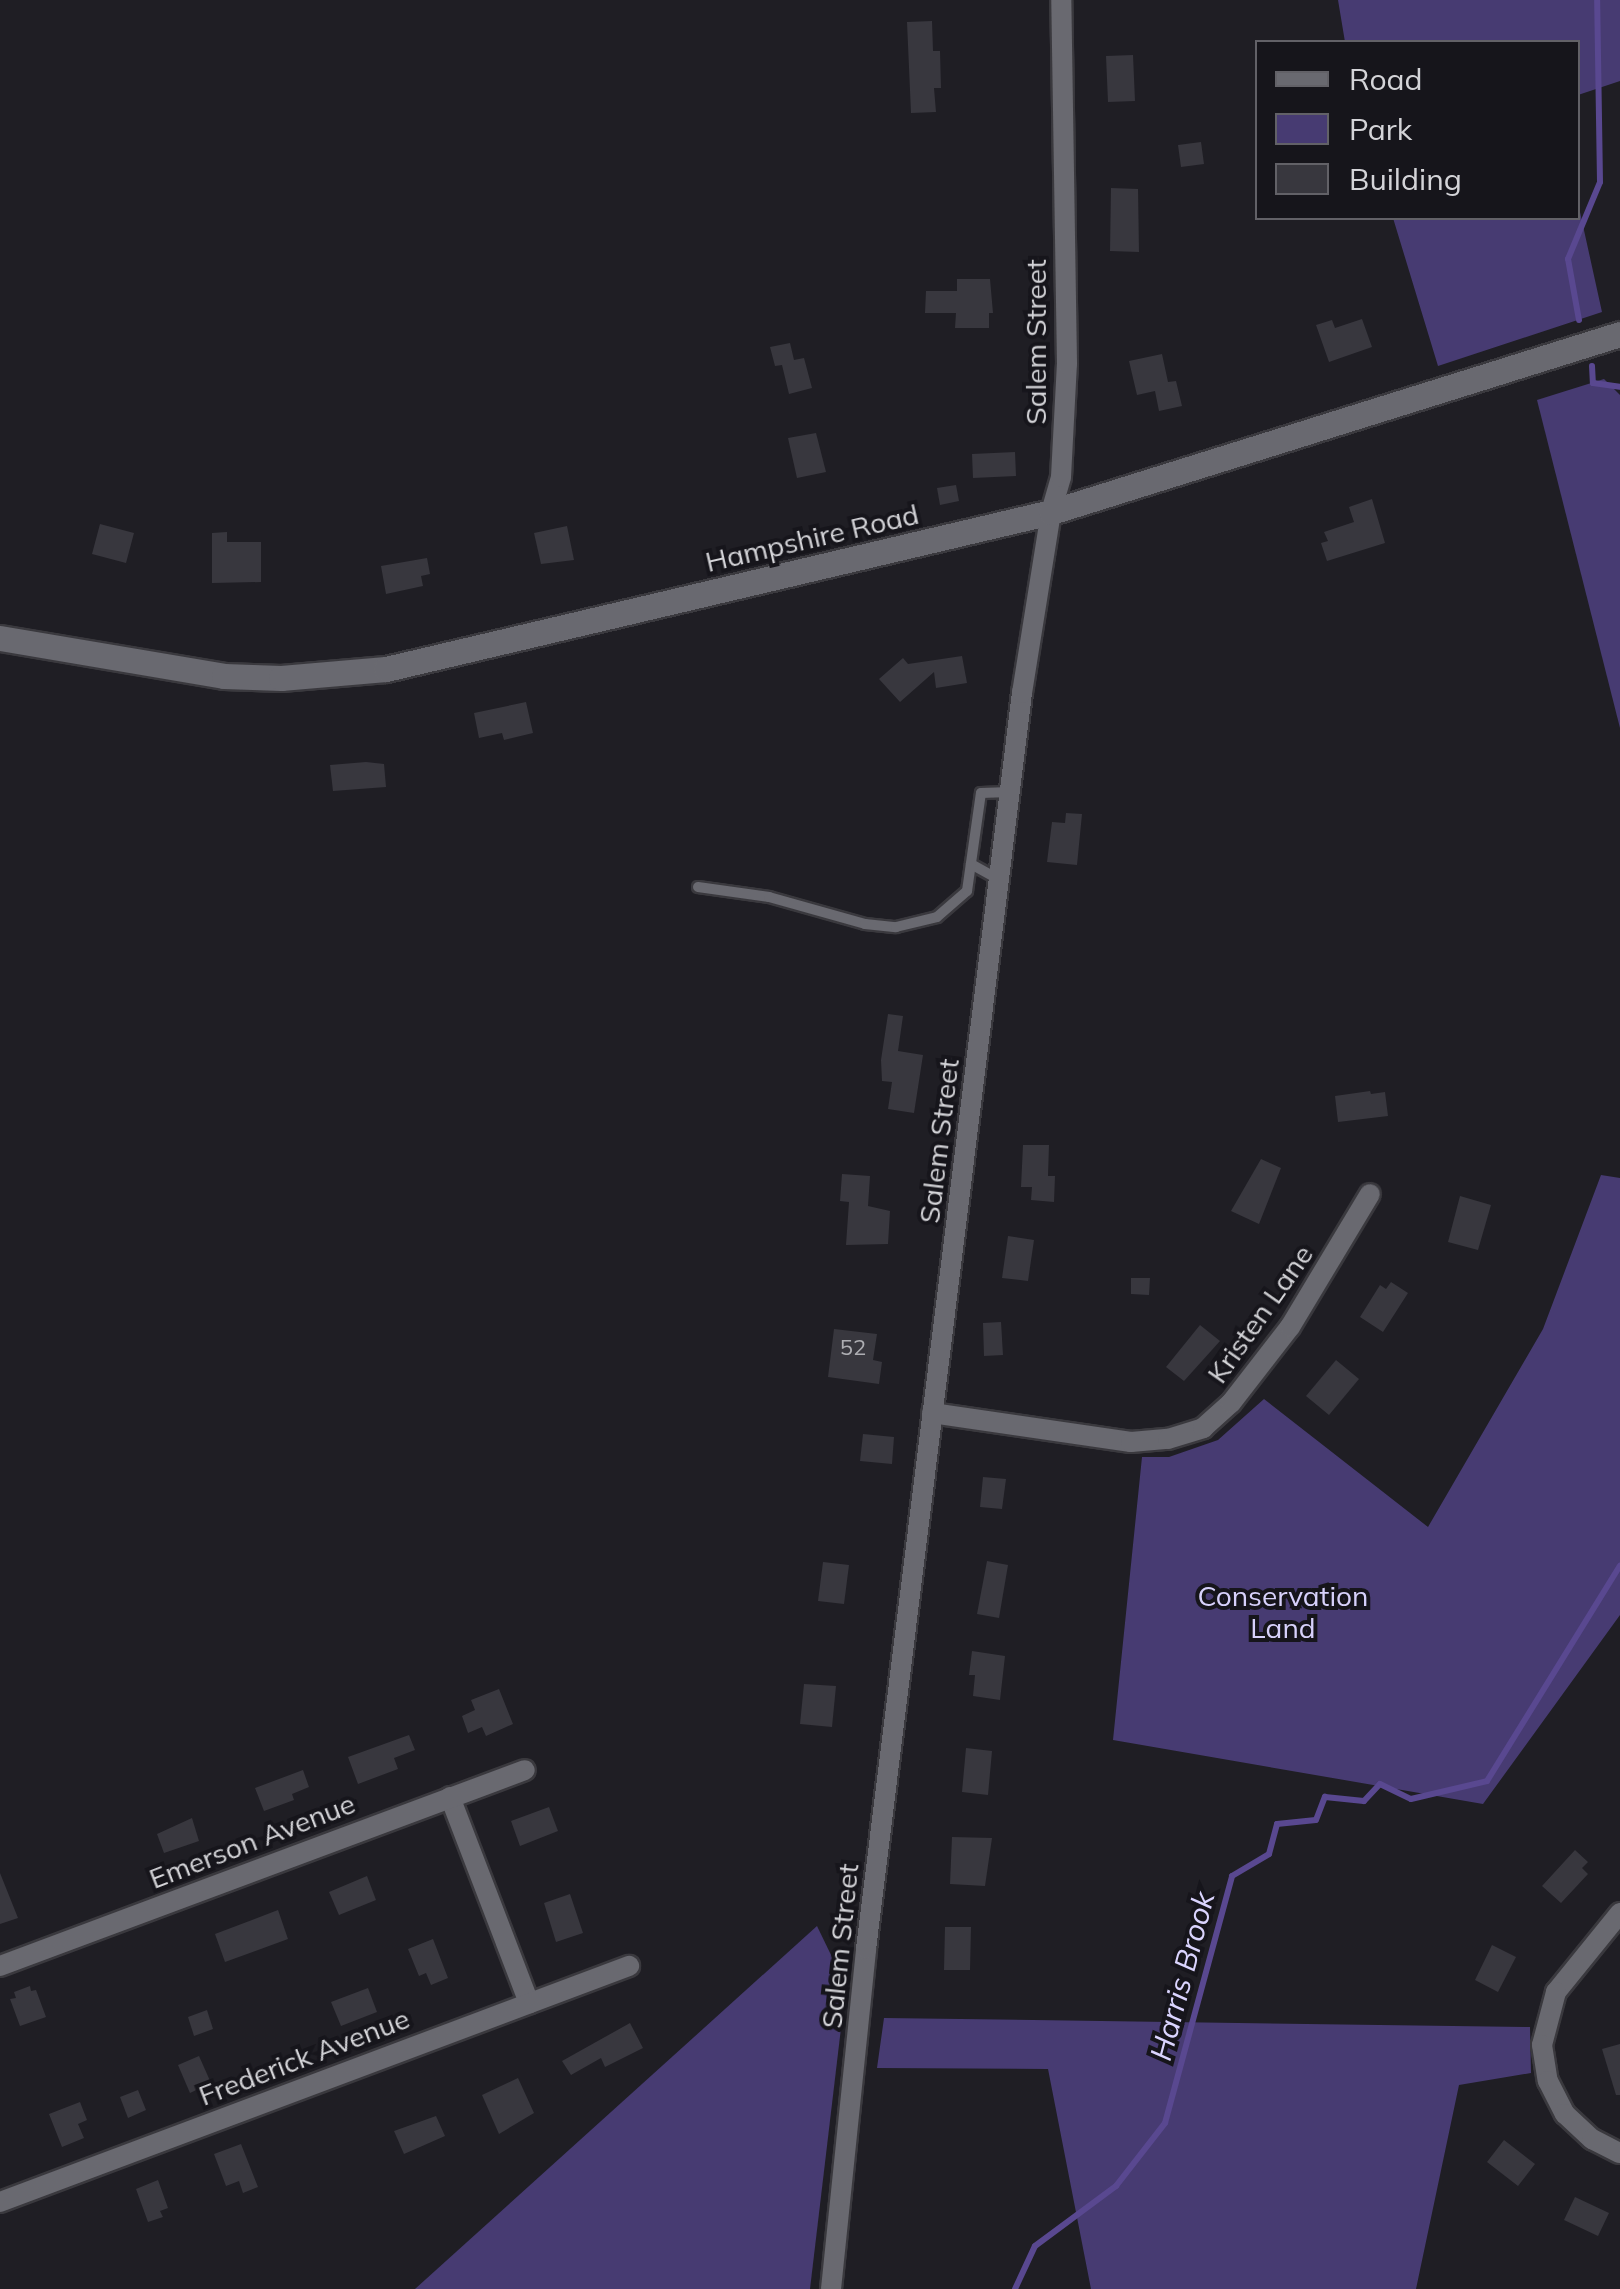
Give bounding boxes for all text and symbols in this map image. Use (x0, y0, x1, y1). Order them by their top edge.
legend (1255, 40, 1580, 220)
text: Road (1349, 60, 1423, 98)
text: Park (1349, 110, 1412, 148)
text: Building (1349, 160, 1462, 198)
street label: Salem Street (1019, 259, 1053, 425)
street label: Hampshire Road (702, 497, 922, 579)
street label: Salem Street (912, 1057, 966, 1225)
street label: Kristen Lane (1200, 1239, 1320, 1389)
house number: 52 (840, 1335, 866, 1361)
park label: Conservation Land (1198, 1579, 1368, 1645)
street label: Emerson Avenue (144, 1786, 360, 1896)
street label: Salem Street (815, 1862, 865, 2030)
water label: Harris Brook (1142, 1888, 1222, 2064)
street label: Frederick Avenue (194, 2001, 414, 2113)

